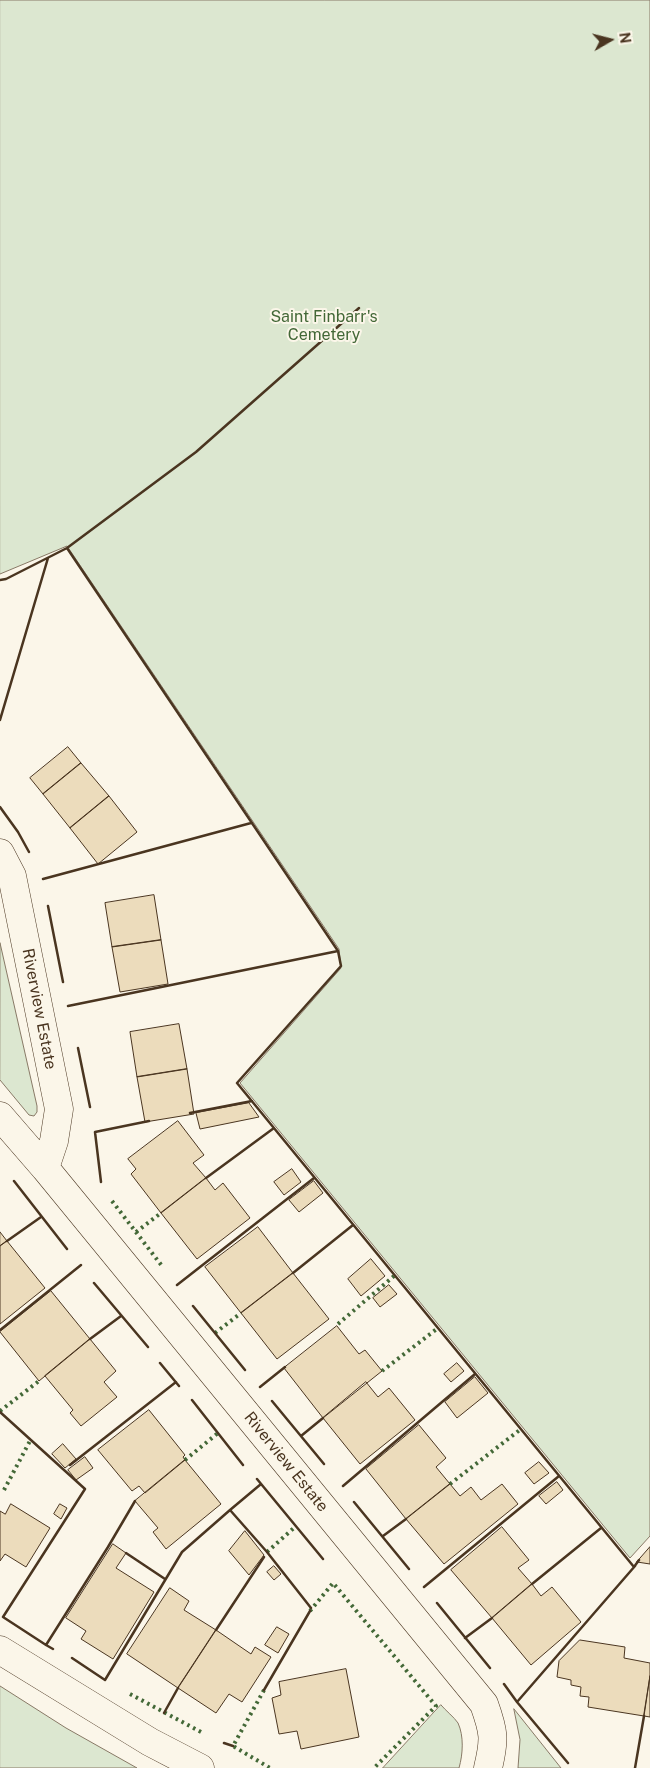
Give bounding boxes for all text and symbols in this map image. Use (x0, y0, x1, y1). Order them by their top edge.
north arrow (585, 15, 635, 65)
text: N (616, 31, 634, 44)
park label: Saint Finbarr's Cemetery (270, 307, 378, 345)
street label: Riverview Estate (18, 947, 60, 1071)
street label: Riverview Estate (240, 1408, 332, 1516)

